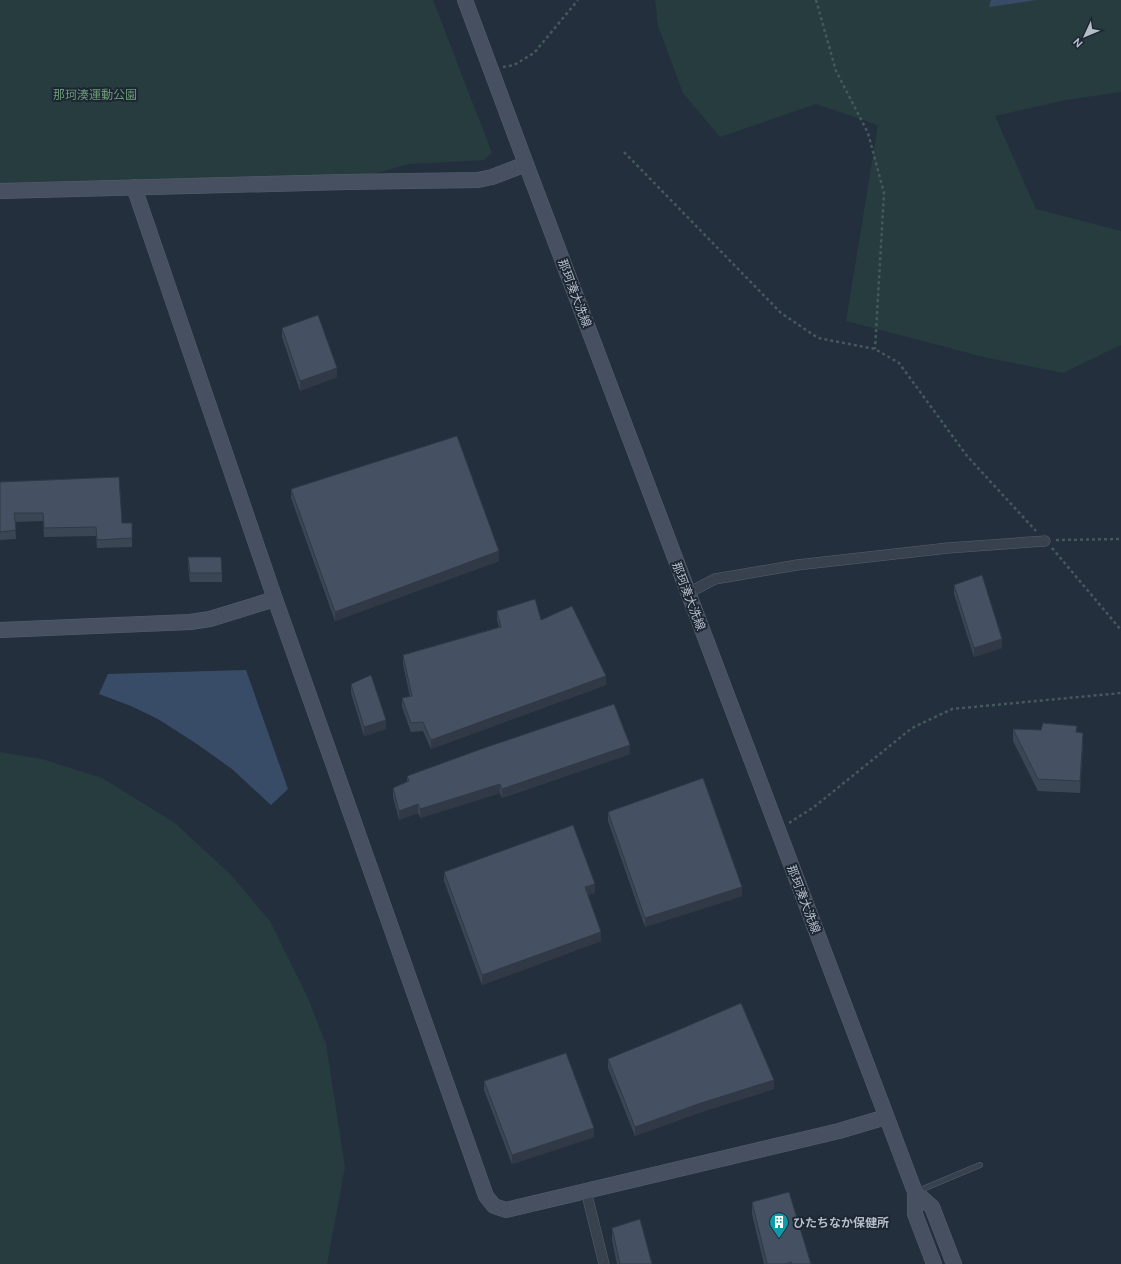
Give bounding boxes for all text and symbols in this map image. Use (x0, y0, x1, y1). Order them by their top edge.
north arrow (1065, 16, 1105, 56)
text: N (1071, 36, 1085, 50)
park label: 那珂湊運動公園 (53, 88, 137, 101)
street label: 那珂湊大洗線 (556, 257, 594, 329)
street label: 那珂湊大洗線 (670, 560, 708, 632)
street label: 那珂湊大洗線 (785, 863, 823, 935)
building icon: ひたちなか保健所 (768, 1211, 790, 1239)
place label: ひたちなか保健所 (793, 1216, 889, 1229)

